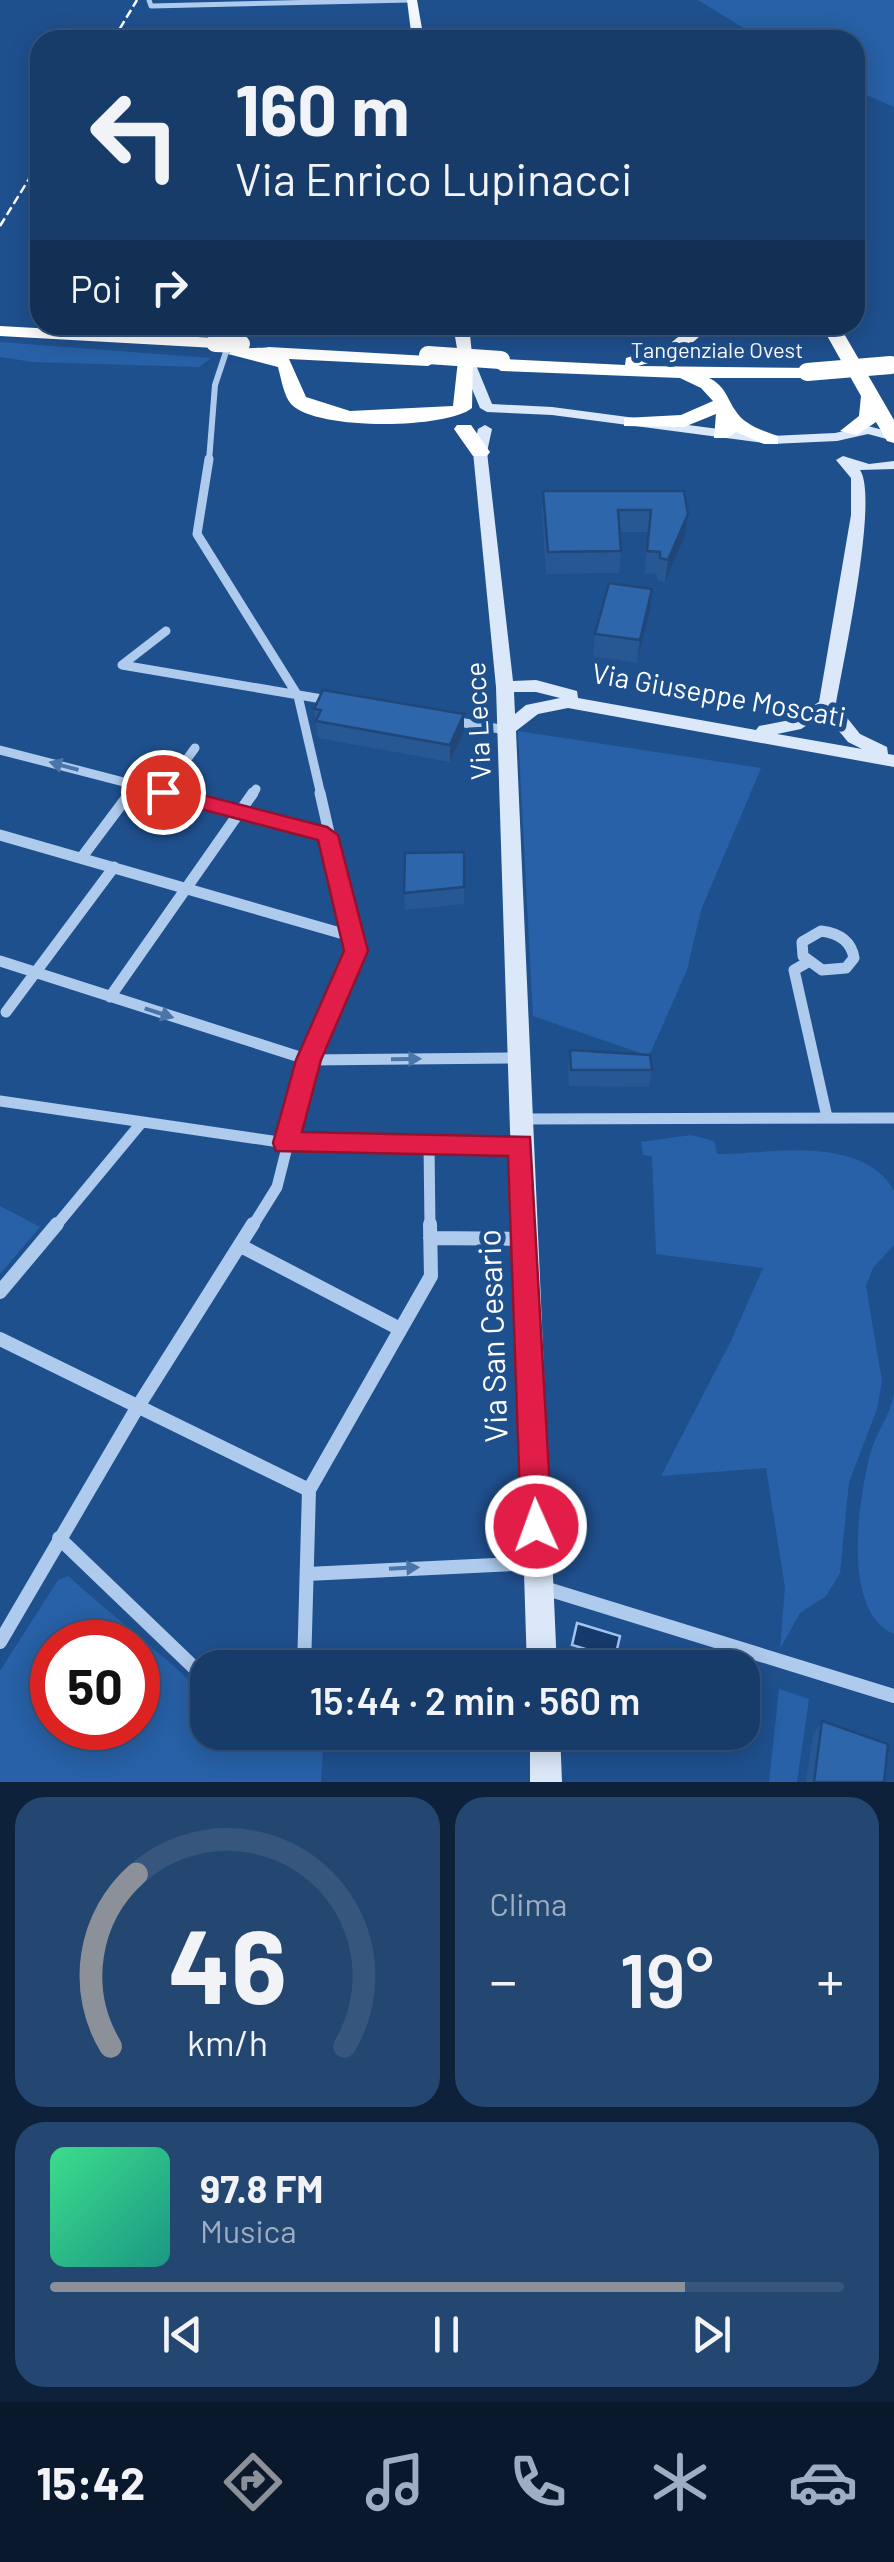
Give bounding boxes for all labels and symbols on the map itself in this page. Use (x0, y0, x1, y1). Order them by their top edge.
street label: Tangenziale Ovest (631, 336, 803, 362)
street label: Via Giuseppe Moscati (589, 655, 849, 733)
street label: Via Lecce (457, 661, 497, 781)
pin (121, 750, 206, 835)
one-way arrow (48, 758, 79, 774)
one-way arrow (145, 1006, 175, 1021)
one-way arrow (391, 1051, 423, 1067)
street label: Via San Cesario (468, 1229, 514, 1443)
position arrow (484, 1474, 588, 1578)
one-way arrow (389, 1560, 421, 1576)
speed limit sign: 50 (30, 1620, 160, 1750)

